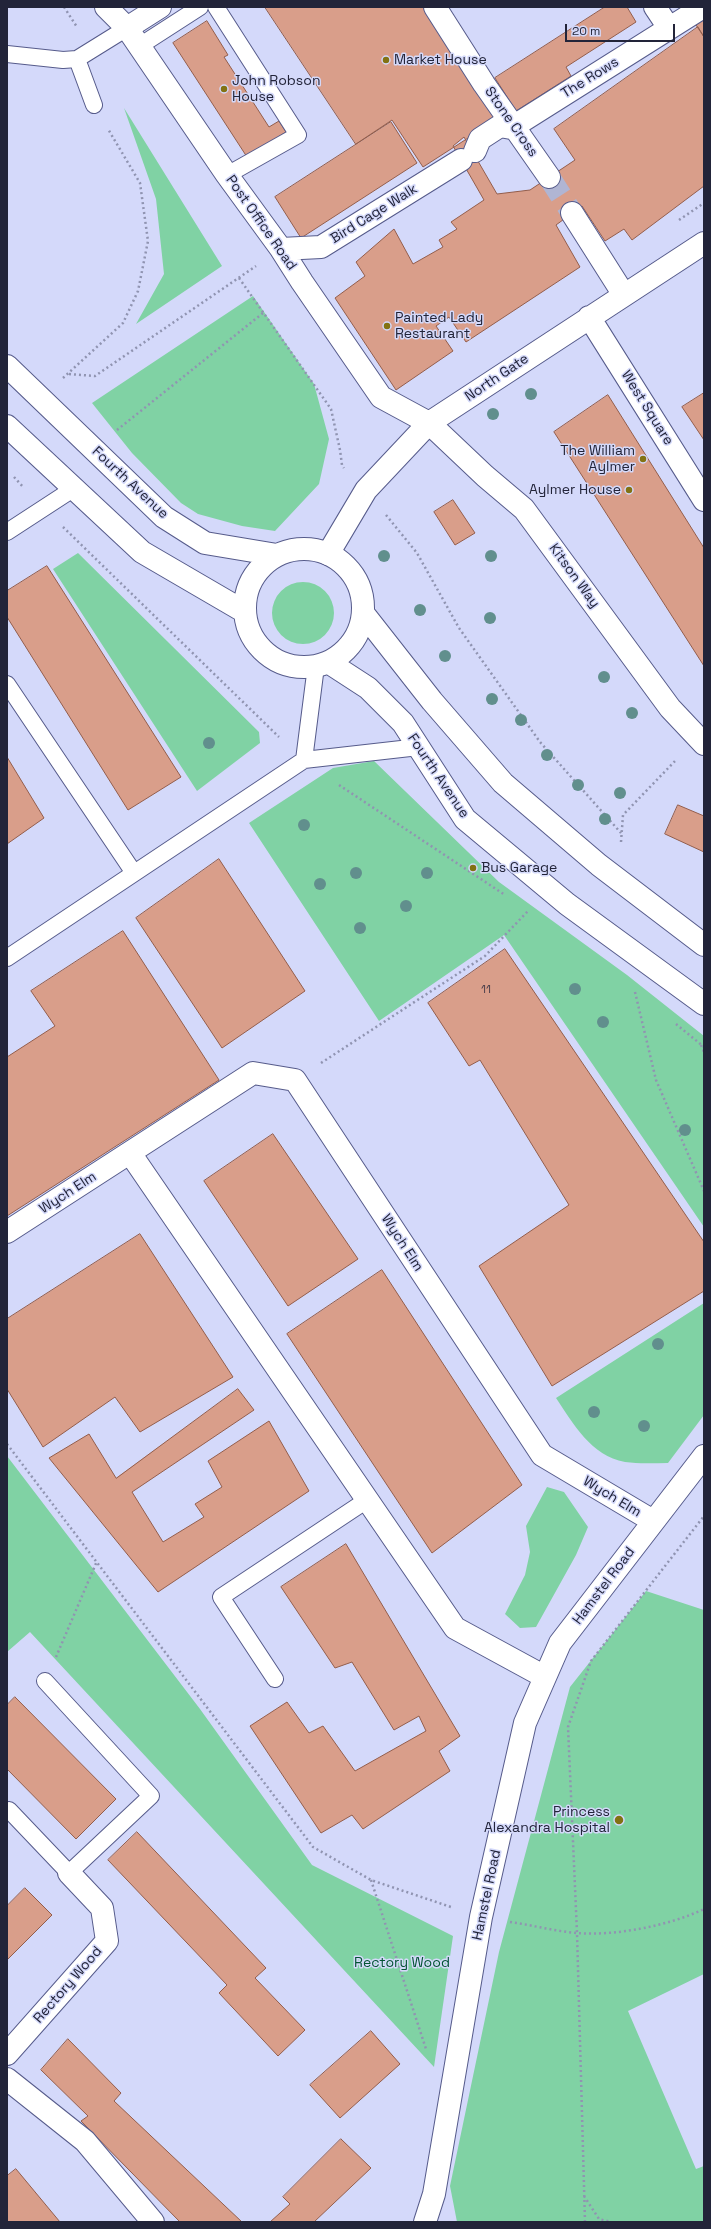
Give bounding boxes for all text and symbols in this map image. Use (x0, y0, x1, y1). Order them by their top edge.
scale bar (567, 16, 677, 42)
text: 20 m (572, 23, 600, 39)
place label: Market House (394, 52, 487, 68)
street label: The Rows (558, 54, 622, 102)
marker: Market House (381, 55, 391, 65)
place label: John Robson House (232, 73, 320, 106)
marker: John Robson House (219, 84, 229, 94)
street label: Stone Cross (481, 84, 541, 160)
street label: Post Office Road (222, 172, 300, 274)
street label: Bird Cage Walk (328, 181, 420, 247)
place label: Painted Lady Restaurant (395, 310, 483, 342)
marker: Painted Lady Restaurant (382, 321, 392, 331)
street label: North Gate (462, 351, 532, 405)
street label: West Square (617, 367, 677, 449)
street label: Fourth Avenue (88, 443, 172, 523)
place label: The William Aylmer (560, 443, 635, 476)
marker: The William Aylmer (638, 454, 648, 464)
place label: Aylmer House (529, 482, 621, 498)
marker: Aylmer House (624, 485, 634, 495)
street label: Kitson Way (545, 541, 603, 611)
street label: Fourth Avenue (404, 731, 472, 821)
place label: Bus Garage (481, 860, 557, 876)
marker: Bus Garage (468, 863, 478, 873)
house number: 11 (481, 983, 491, 997)
street label: Wych Elm (36, 1168, 100, 1218)
street label: Wych Elm (377, 1211, 427, 1275)
street label: Wych Elm (580, 1473, 644, 1521)
street label: Hamstel Road (570, 1544, 638, 1628)
place label: Princess Alexandra Hospital (484, 1804, 610, 1836)
marker: Princess Alexandra Hospital (613, 1814, 625, 1826)
street label: Hamstel Road (469, 1848, 505, 1942)
street label: Rectory Wood (30, 1943, 106, 2027)
park label: Rectory Wood (354, 1955, 450, 1971)

